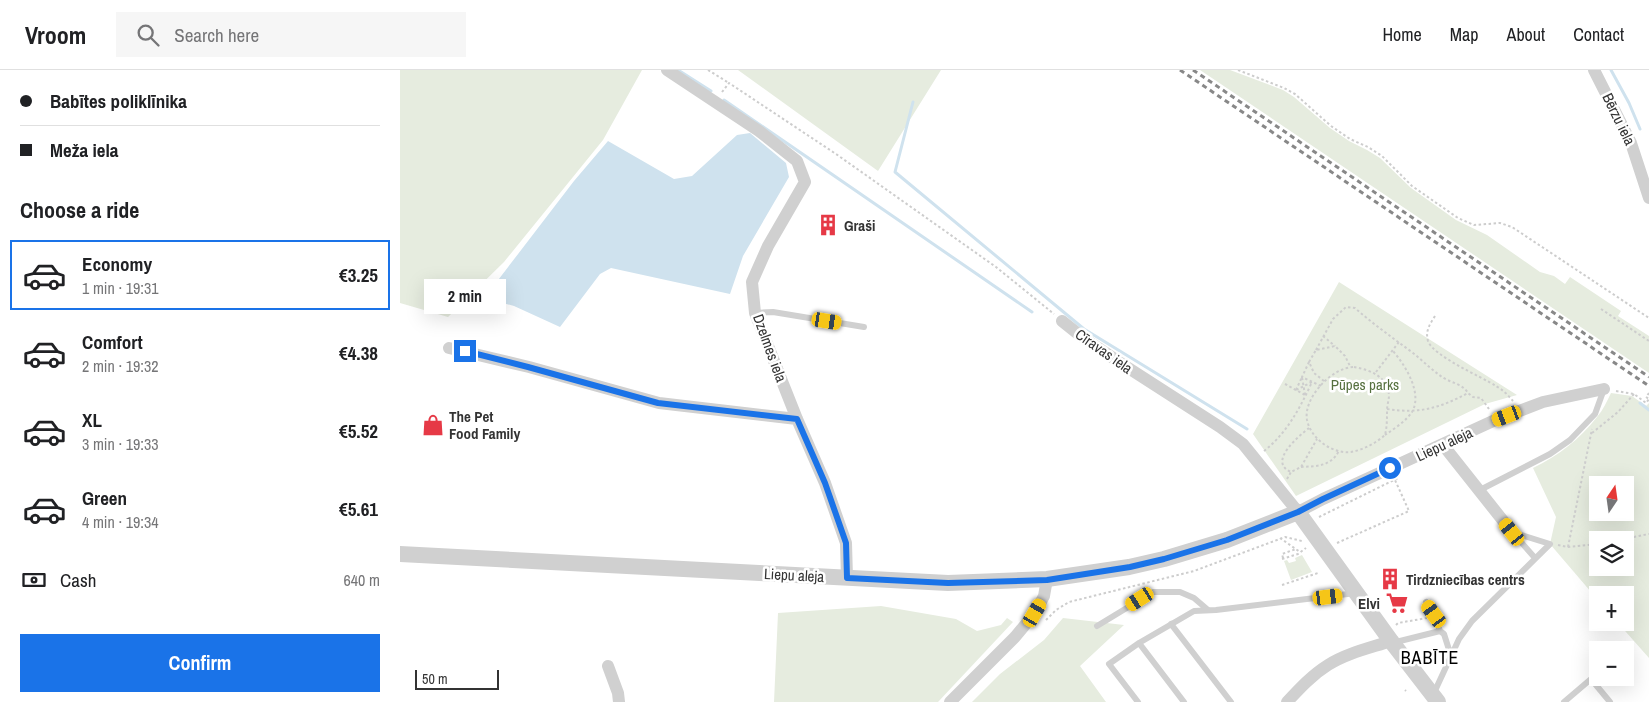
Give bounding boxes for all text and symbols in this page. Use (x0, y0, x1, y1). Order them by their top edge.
search box (116, 12, 466, 57)
text: Vroom (25, 19, 86, 51)
icon: search (134, 21, 162, 49)
text: Search here (174, 22, 259, 48)
text: Home (1382, 22, 1422, 47)
text: Map (1450, 22, 1479, 47)
text: About (1507, 22, 1545, 47)
text: Contact (1573, 22, 1624, 47)
text: Babītes poliklīnika (50, 88, 187, 114)
street label: Bērzu iela (1597, 90, 1641, 149)
text: Meža iela (50, 137, 118, 163)
text: Choose a ride (20, 195, 139, 225)
building icon: Graši (815, 212, 841, 238)
place label: Graši (844, 215, 875, 236)
text: Economy (82, 251, 152, 277)
icon: car (22, 253, 67, 298)
text: €3.25 (339, 262, 378, 288)
text: 1 min · 19:31 (82, 277, 159, 299)
callout: 2 min (424, 278, 506, 314)
text: 2 min (448, 285, 482, 307)
street label: Dzelmes iela (748, 311, 792, 385)
car (811, 311, 842, 331)
street label: Cīravas iela (1071, 324, 1137, 379)
text: Comfort (82, 329, 143, 355)
icon: car (22, 331, 67, 376)
text: €4.38 (339, 340, 378, 366)
route end (454, 340, 476, 362)
text: 2 min · 19:32 (82, 355, 159, 377)
park label: Pūpes parks (1331, 374, 1399, 395)
car (1490, 404, 1523, 428)
place label: The Pet Food Family (449, 406, 520, 444)
text: XL (82, 407, 102, 433)
icon: car (22, 409, 67, 454)
shop icon: The Pet Food Family (420, 412, 446, 438)
text: €5.52 (339, 418, 378, 444)
street label: Liepu aleja (1412, 422, 1476, 466)
text: 3 min · 19:33 (82, 433, 159, 455)
route start (1379, 457, 1401, 479)
north arrow (1589, 476, 1634, 521)
map controls (1589, 476, 1634, 686)
text: Green (82, 485, 127, 511)
icon: car (22, 487, 67, 532)
text: €5.61 (339, 496, 378, 522)
text: 4 min · 19:34 (82, 511, 159, 533)
car (1496, 516, 1527, 548)
button: layers (1589, 531, 1634, 576)
street label: Liepu aleja (763, 563, 825, 587)
icon: cash (20, 566, 48, 594)
building icon: Tirdzniecības centrs (1377, 566, 1403, 592)
text: Cash (60, 567, 96, 593)
text: 640 m (344, 569, 380, 591)
place label: Tirdzniecības centrs (1406, 569, 1525, 590)
car (1123, 585, 1156, 613)
button: + (1589, 586, 1634, 631)
car (1312, 588, 1343, 606)
supermarket icon: Elvi (1384, 590, 1410, 616)
place label: Elvi (1358, 593, 1380, 614)
car (1021, 596, 1048, 630)
car (1419, 597, 1448, 631)
button: Confirm (20, 634, 380, 692)
button: − (1589, 641, 1634, 686)
district label: BABĪTE (1401, 645, 1459, 670)
scale bar (415, 667, 499, 690)
text: 50 m (422, 670, 448, 688)

